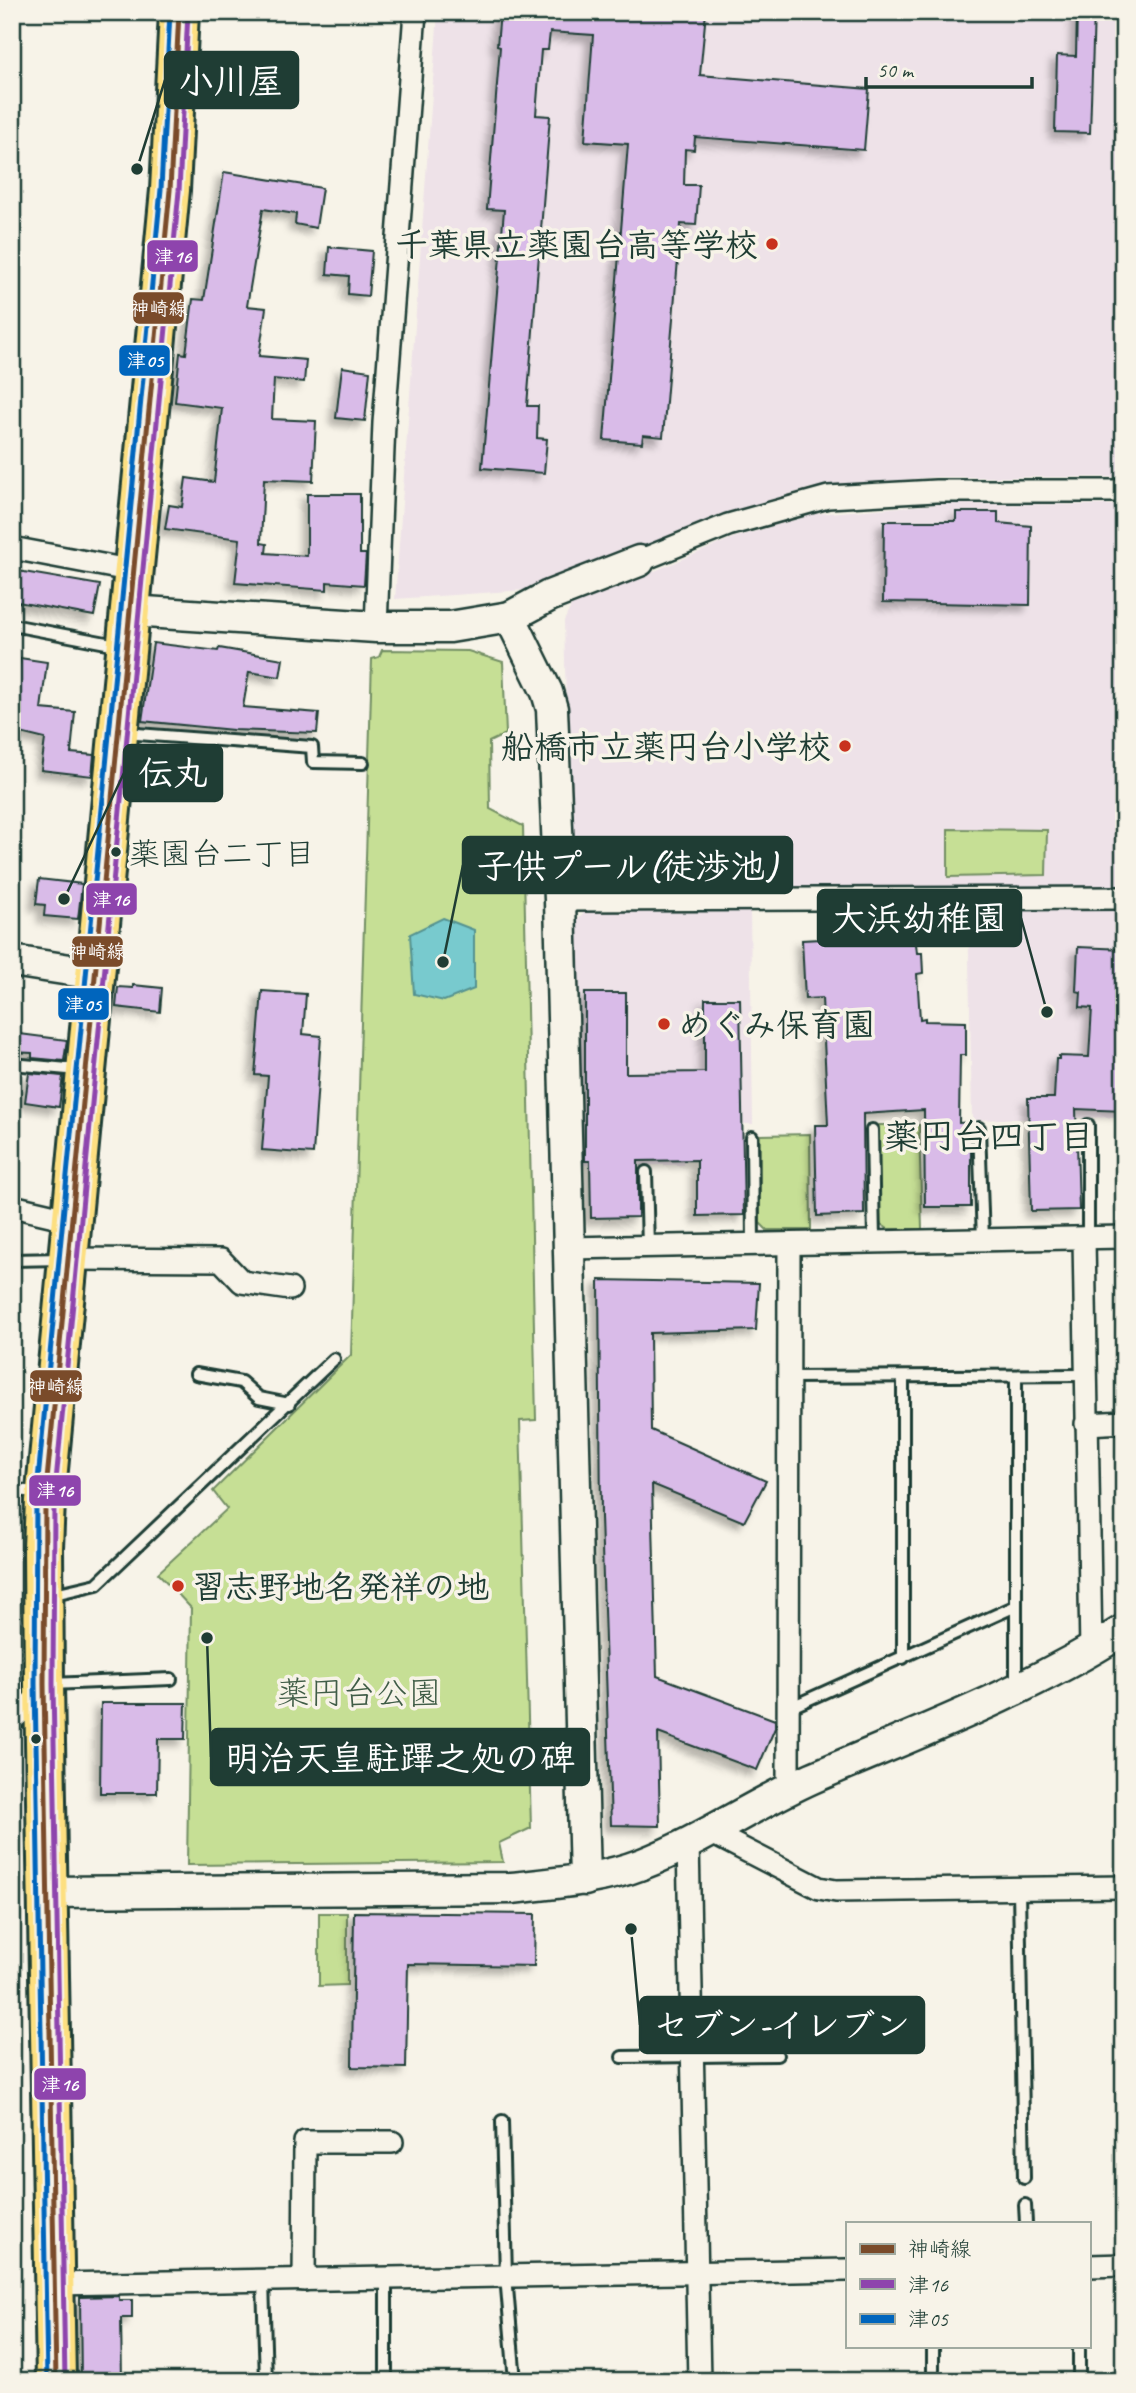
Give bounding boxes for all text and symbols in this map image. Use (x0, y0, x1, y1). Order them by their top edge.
scale bar (866, 46, 1033, 90)
callout: 小川屋 (165, 52, 298, 108)
text: 50 m (877, 57, 915, 83)
text: 小川屋 (178, 59, 284, 104)
place label: 千葉県立薬園台高等学校 (395, 224, 758, 266)
marker: 千葉県立薬園台高等学校 (764, 236, 780, 252)
line badge: 津16 (146, 239, 199, 273)
text: 津16 (155, 245, 193, 269)
line badge: 神崎線 (132, 291, 185, 325)
text: 神崎線 (130, 297, 188, 321)
line badge: 津05 (118, 344, 171, 377)
text: 津05 (127, 349, 165, 373)
place label: 船橋市立薬円台小学校 (501, 726, 831, 768)
marker: 船橋市立薬円台小学校 (837, 738, 853, 754)
callout: 伝丸 (124, 745, 222, 801)
text: 伝丸 (138, 751, 208, 796)
place label: 薬園台二丁目 (129, 834, 315, 873)
callout: 子供プール(徒渉池) (463, 837, 792, 893)
text: 子供プール(徒渉池) (477, 844, 779, 889)
marker: 薬園台二丁目 (109, 845, 123, 859)
line badge: 津16 (85, 882, 138, 916)
text: 津16 (93, 888, 131, 912)
callout: 大浜幼稚園 (818, 890, 1021, 946)
text: 大浜幼稚園 (831, 896, 1007, 941)
line badge: 神崎線 (71, 935, 124, 968)
text: 神崎線 (68, 940, 126, 964)
line badge: 津05 (57, 987, 110, 1021)
text: 津05 (65, 993, 103, 1017)
place label: めぐみ保育園 (678, 1004, 875, 1046)
marker: めぐみ保育園 (656, 1016, 672, 1032)
district label: 薬円台四丁目 (884, 1114, 1094, 1159)
line badge: 神崎線 (29, 1369, 83, 1403)
text: 神崎線 (27, 1375, 85, 1399)
line badge: 津16 (28, 1474, 82, 1507)
text: 津16 (37, 1479, 75, 1503)
place label: 習志野地名発祥の地 (192, 1566, 489, 1608)
marker: 習志野地名発祥の地 (170, 1578, 186, 1594)
park label: 薬円台公園 (277, 1672, 442, 1714)
callout: 明治天皇駐蹕之処の碑 (211, 1729, 589, 1785)
unlabelled marker (29, 1732, 43, 1746)
text: 明治天皇駐蹕之処の碑 (225, 1736, 575, 1781)
callout: セブン-イレブン (640, 1997, 924, 2053)
text: セブン-イレブン (654, 2003, 910, 2048)
line badge: 津16 (33, 2067, 87, 2101)
text: 津16 (42, 2073, 80, 2097)
legend (846, 2222, 1090, 2348)
text: 神崎線 (908, 2236, 971, 2262)
text: 津16 (908, 2272, 948, 2298)
text: 津05 (908, 2306, 949, 2332)

